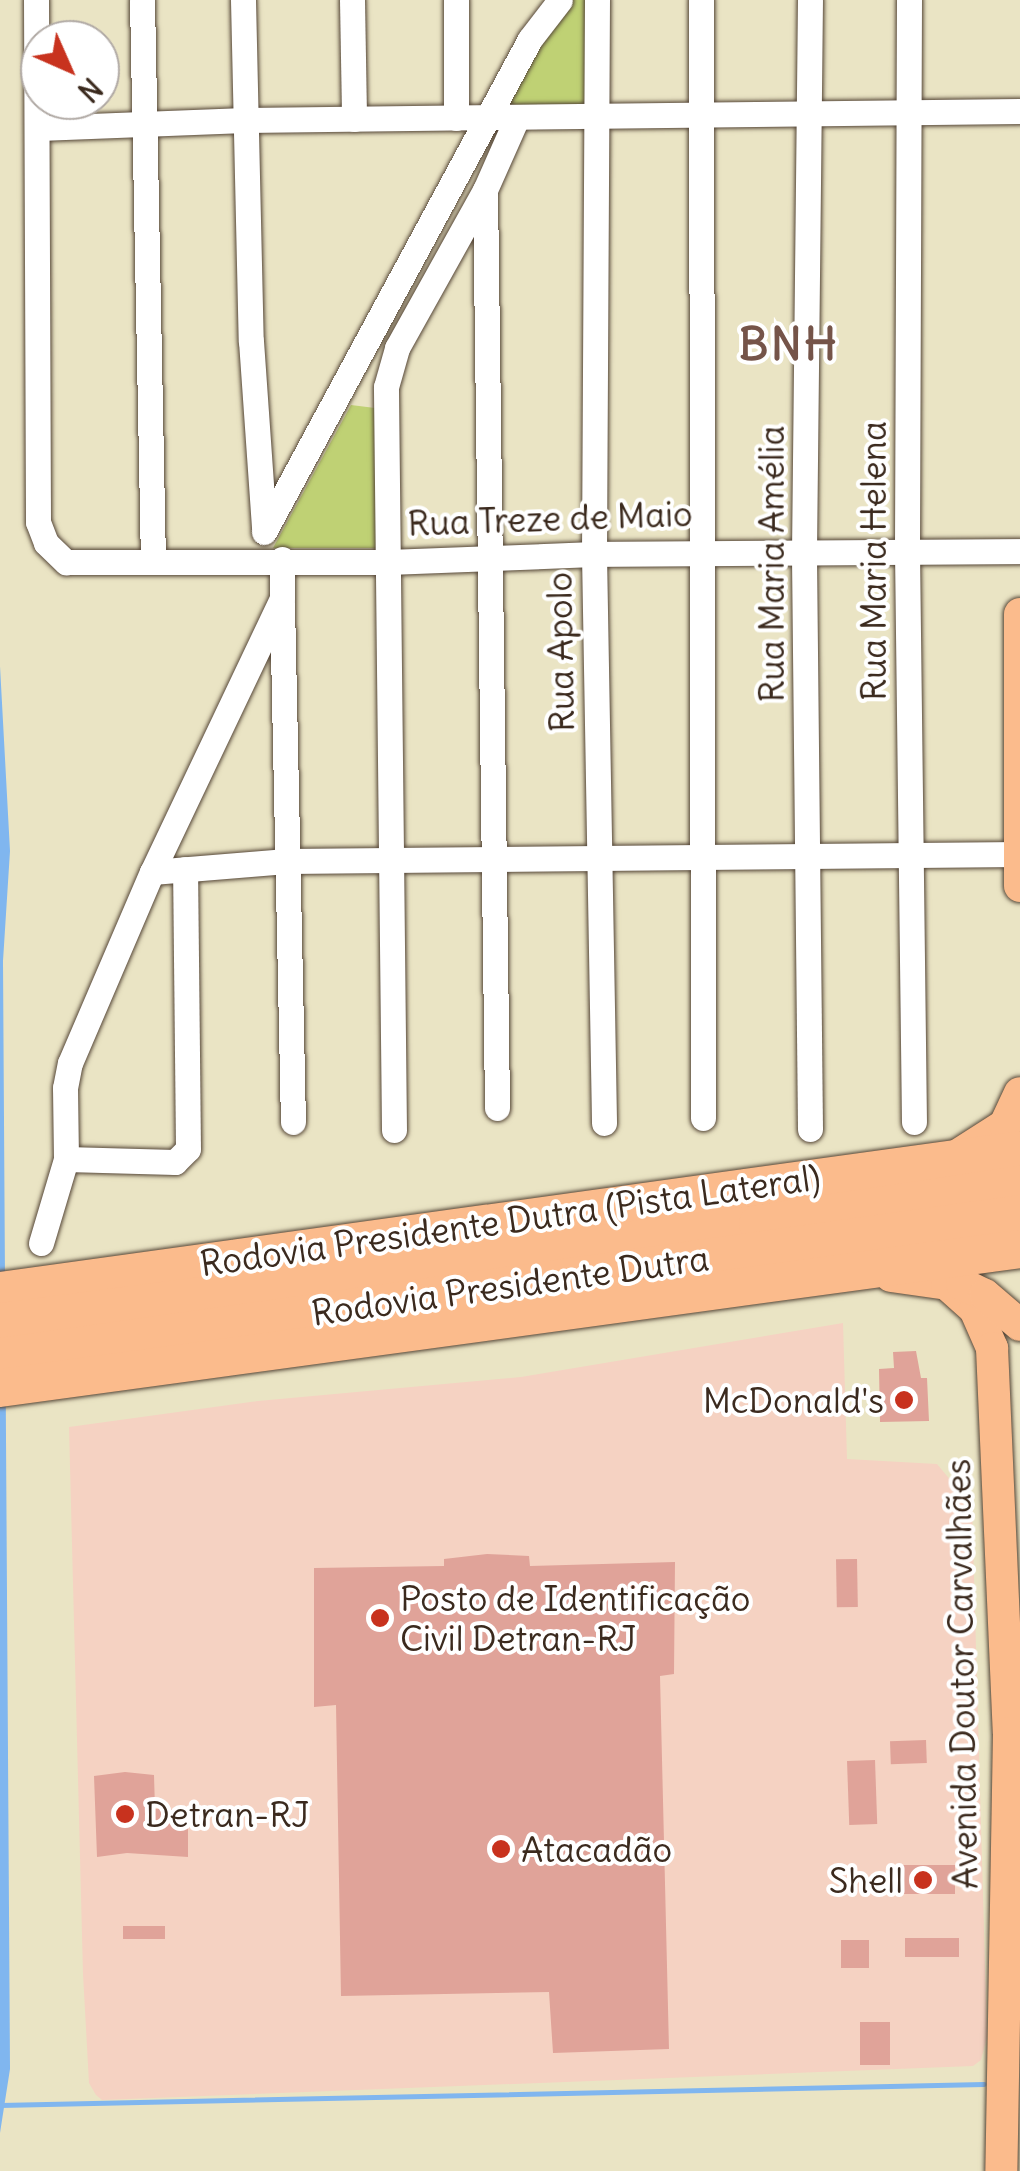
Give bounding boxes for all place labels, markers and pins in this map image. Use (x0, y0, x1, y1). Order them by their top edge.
place label: McDonald's (703, 1379, 884, 1421)
marker: McDonald's (893, 1389, 915, 1411)
place label: Posto de Identificação Civil Detran-RJ (400, 1577, 750, 1659)
marker: Posto de Identificação Civil Detran-RJ (369, 1607, 391, 1629)
place label: Detran-RJ (145, 1793, 310, 1835)
marker: Detran-RJ (114, 1803, 136, 1825)
place label: Atacadão (521, 1828, 672, 1870)
marker: Atacadão (490, 1838, 512, 1860)
place label: Shell (829, 1859, 903, 1901)
marker: Shell (912, 1869, 934, 1891)

